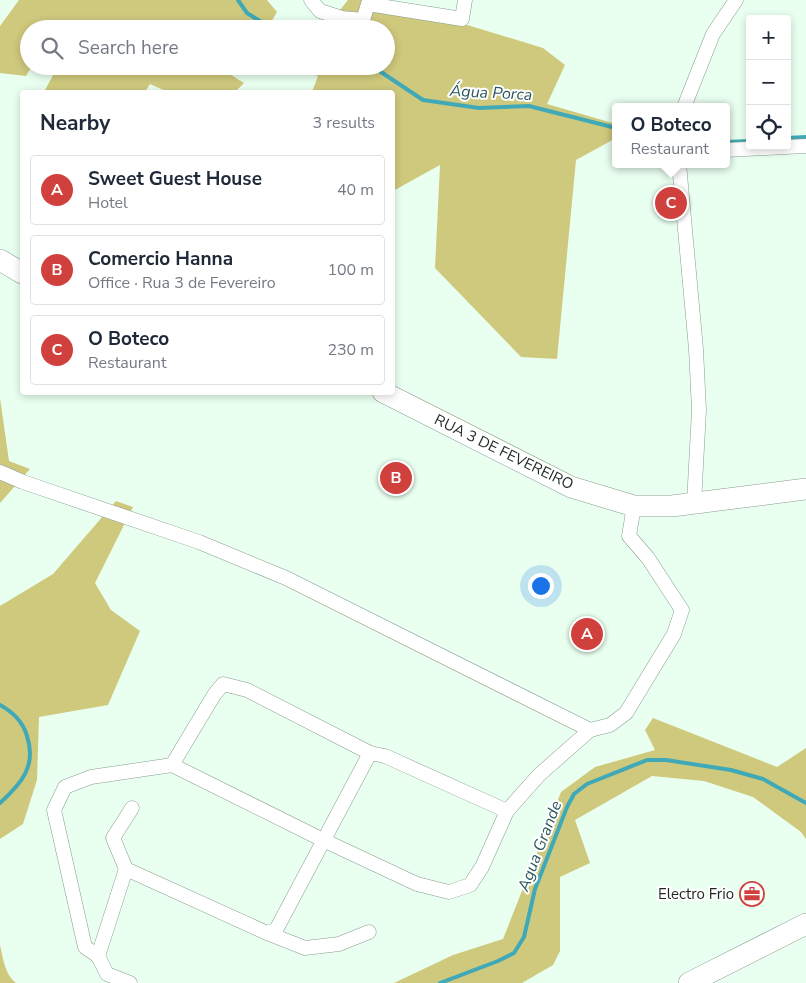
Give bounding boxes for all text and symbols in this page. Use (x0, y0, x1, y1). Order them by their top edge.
map controls (746, 15, 791, 150)
button: + (746, 15, 791, 60)
search box (20, 20, 395, 75)
icon: search (38, 34, 66, 62)
text: Search here (78, 35, 179, 61)
button: − (746, 60, 791, 105)
water label: Água Porca (448, 80, 533, 106)
popup (612, 103, 730, 168)
button: locate (746, 105, 791, 150)
text: Nearby (40, 109, 110, 137)
text: 3 results (313, 112, 375, 134)
text: O Boteco (630, 112, 712, 138)
text: Restaurant (630, 138, 709, 160)
text: Sweet Guest House (88, 166, 262, 192)
text: A (51, 179, 63, 201)
text: 40 m (337, 179, 374, 201)
pin: C (655, 184, 687, 222)
text: Hotel (88, 192, 128, 214)
text: Comercio Hanna (88, 246, 233, 272)
text: B (51, 259, 63, 281)
text: 100 m (327, 259, 374, 281)
text: Office · Rua 3 de Fevereiro (88, 272, 276, 294)
text: O Boteco (88, 326, 169, 352)
text: C (52, 339, 62, 361)
text: 230 m (327, 339, 374, 361)
text: Restaurant (88, 352, 167, 374)
street label: RUA 3 DE FEVEREIRO (431, 410, 577, 494)
pin: B (380, 459, 412, 497)
your location (528, 573, 554, 599)
pin: A (571, 615, 603, 653)
water label: Agua Grande (512, 797, 568, 895)
office icon: Electro Frio (739, 881, 765, 907)
place label: Electro Frio (658, 884, 734, 904)

